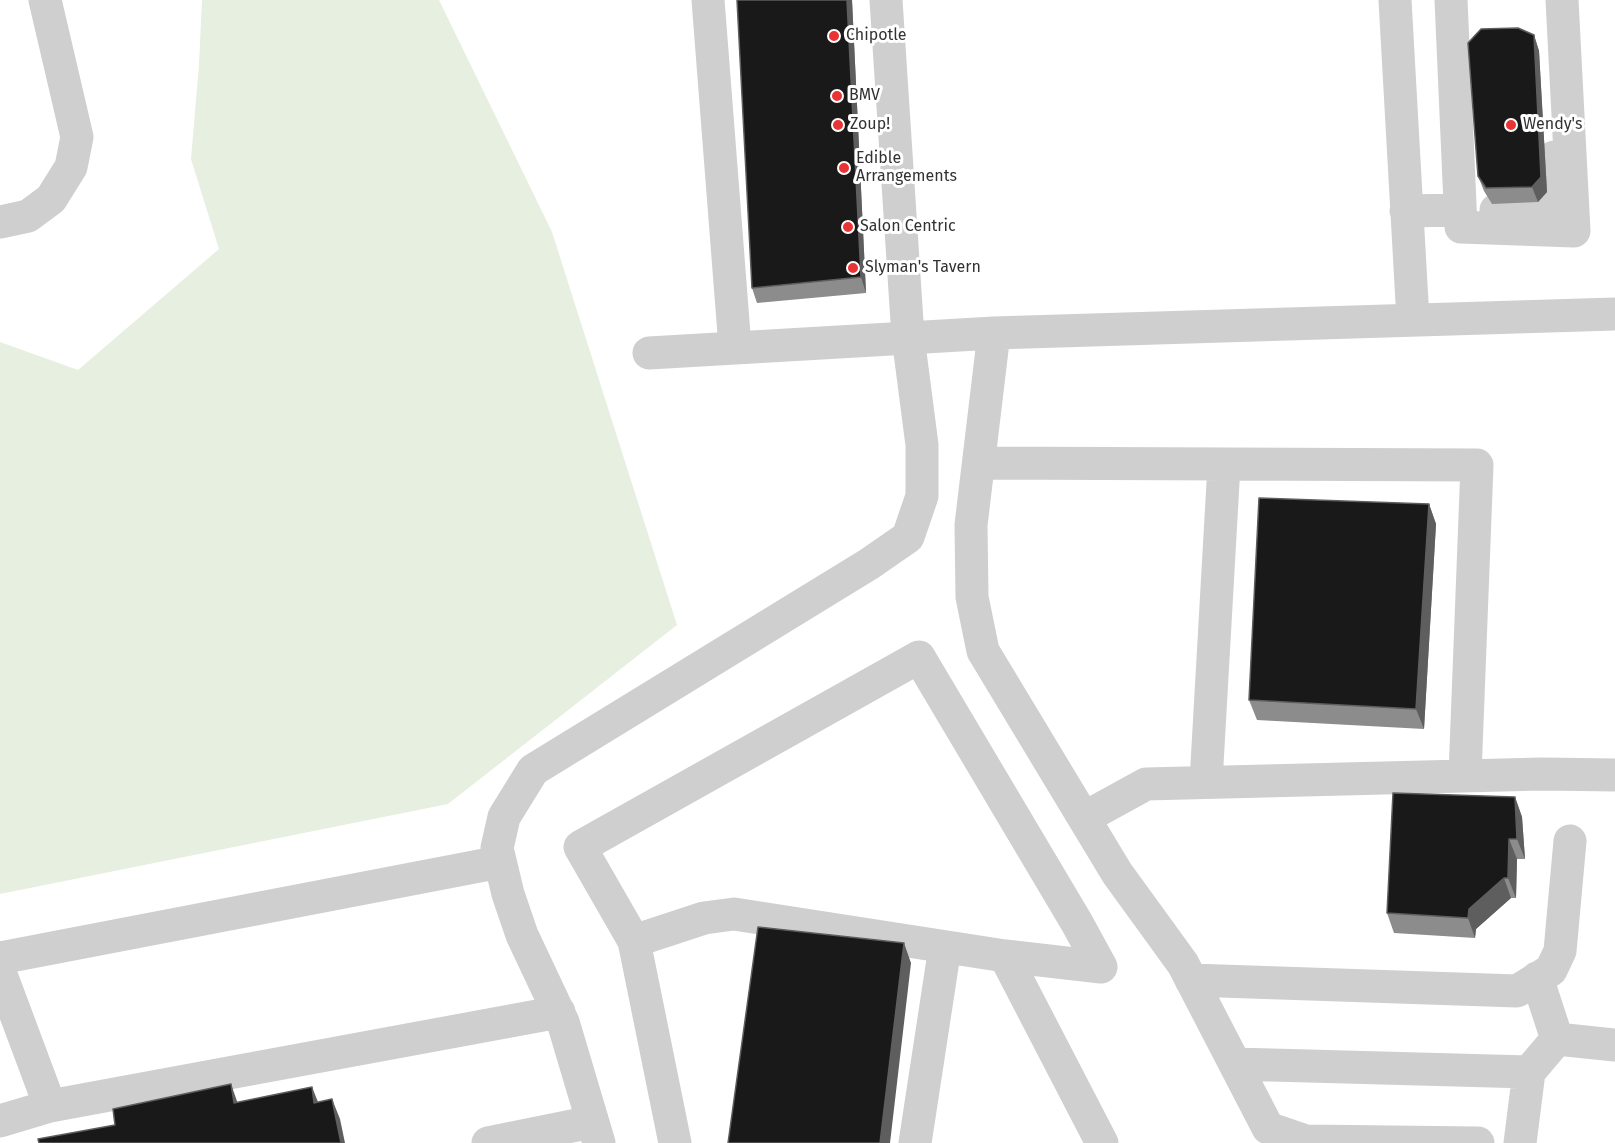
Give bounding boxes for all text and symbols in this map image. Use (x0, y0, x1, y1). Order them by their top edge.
place label: Chipotle (846, 26, 906, 46)
marker: Chipotle (827, 29, 841, 43)
place label: BMV (849, 86, 880, 106)
marker: BMV (830, 89, 844, 103)
place label: Zoup! (850, 115, 890, 135)
place label: Wendy's (1523, 115, 1582, 135)
marker: Zoup! (831, 118, 845, 132)
marker: Wendy's (1504, 118, 1518, 132)
place label: Edible Arrangements (856, 149, 957, 187)
marker: Edible Arrangements (837, 161, 851, 175)
place label: Salon Centric (860, 217, 956, 237)
marker: Salon Centric (841, 220, 855, 234)
place label: Slyman's Tavern (865, 258, 981, 278)
marker: Slyman's Tavern (846, 261, 860, 275)

